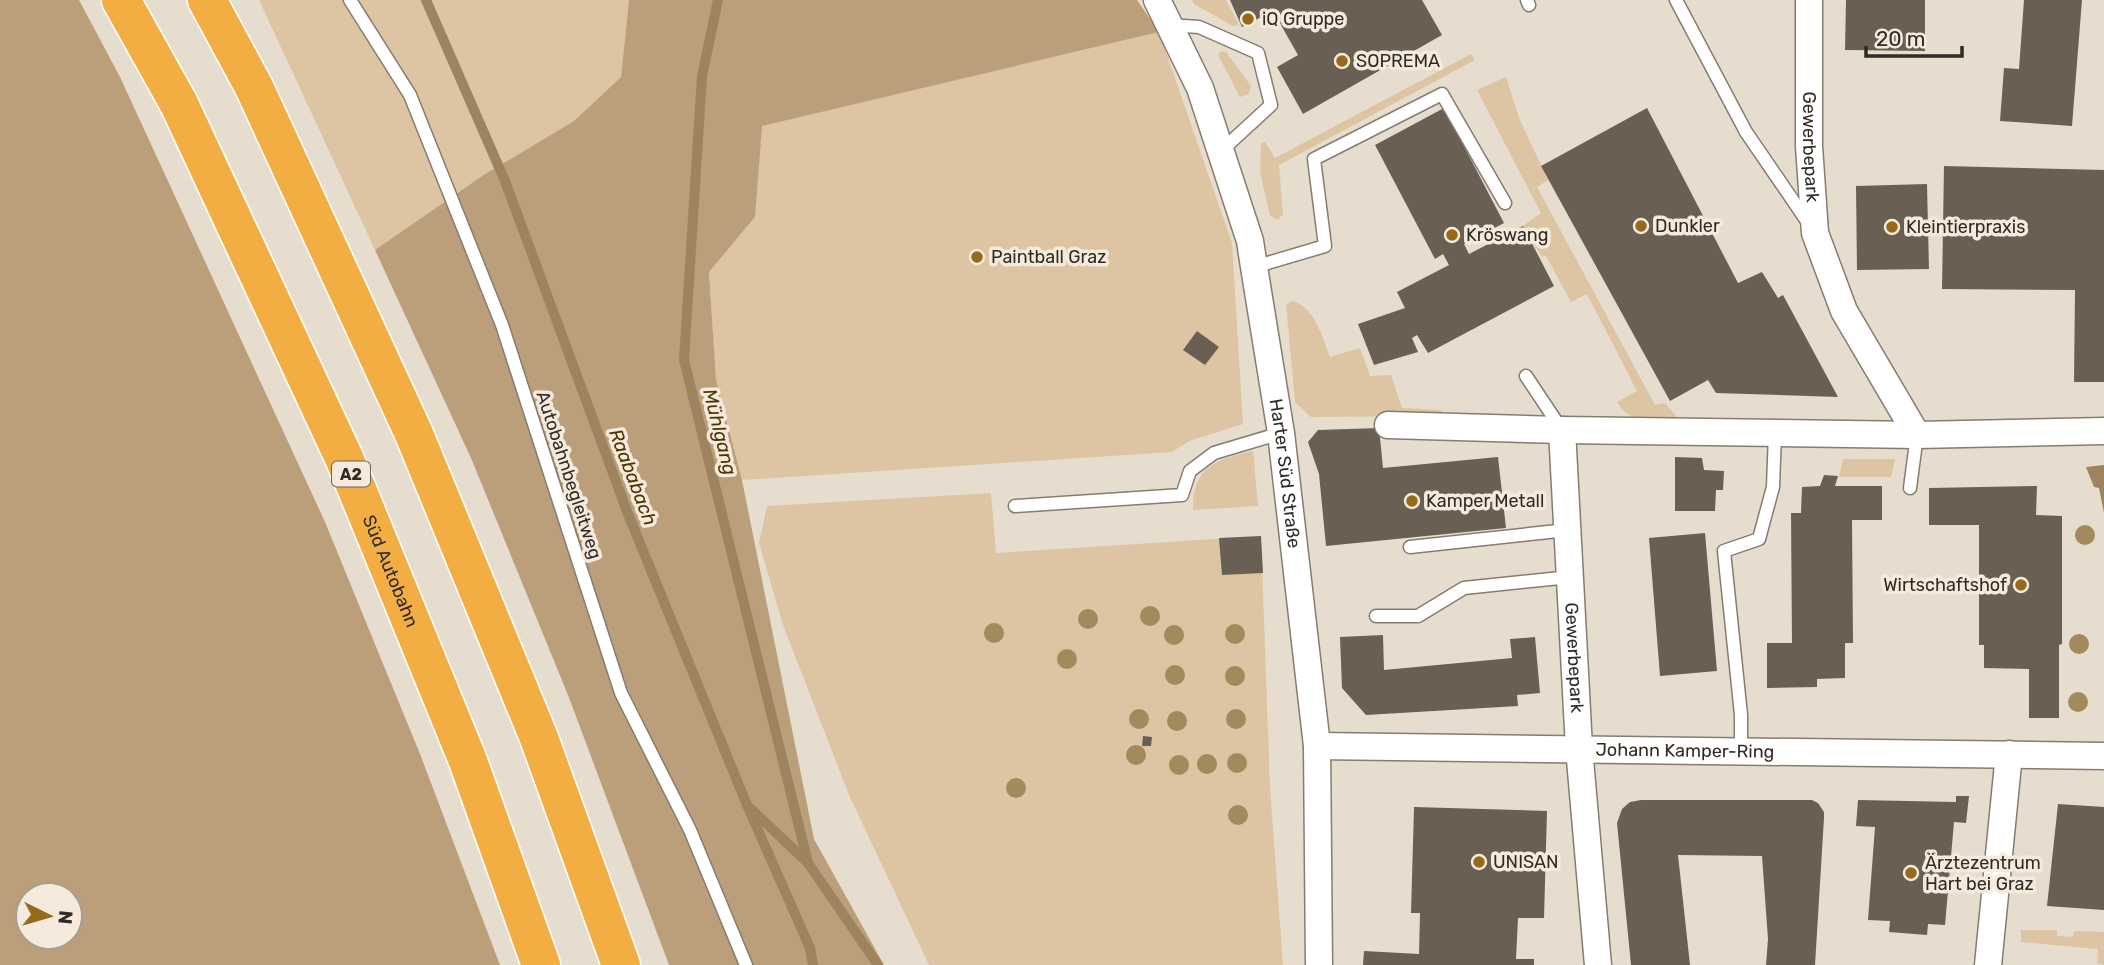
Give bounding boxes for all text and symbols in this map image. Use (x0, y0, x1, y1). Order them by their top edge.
place label: iQ Gruppe (1262, 8, 1344, 30)
marker: iQ Gruppe (1240, 11, 1256, 27)
scale bar (1866, 14, 1962, 58)
text: 20 m (1876, 26, 1925, 51)
place label: SOPREMA (1356, 50, 1440, 72)
marker: SOPREMA (1334, 53, 1350, 69)
street label: Gewerbepark (1798, 92, 1824, 204)
place label: Dunkler (1655, 215, 1720, 237)
place label: Kleintierpraxis (1906, 216, 2025, 238)
marker: Dunkler (1633, 218, 1649, 234)
marker: Kleintierpraxis (1884, 219, 1900, 235)
place label: Kröswang (1466, 224, 1549, 246)
marker: Kröswang (1444, 227, 1460, 243)
place label: Paintball Graz (991, 246, 1106, 268)
marker: Paintball Graz (969, 249, 985, 265)
water label: Mühlgang (698, 387, 742, 477)
street label: Autobahnbegleitweg (531, 388, 607, 562)
street label: Harter Süd Straße (1265, 397, 1305, 549)
water label: Raababach (604, 425, 662, 529)
road number: A2 (332, 461, 370, 486)
place label: Kamper Metall (1426, 490, 1544, 512)
marker: Kamper Metall (1404, 493, 1420, 509)
street label: Süd Autobahn (358, 512, 423, 631)
place label: Wirtschaftshof (1883, 574, 2007, 596)
marker: Wirtschaftshof (2013, 577, 2029, 593)
street label: Gewerbepark (1560, 602, 1588, 714)
street label: Johann Kamper-Ring (1595, 739, 1775, 763)
place label: UNISAN (1493, 851, 1559, 873)
place label: Ärztezentrum Hart bei Graz (1925, 852, 2041, 895)
marker: UNISAN (1471, 854, 1487, 870)
marker: Ärztezentrum Hart bei Graz (1903, 865, 1919, 881)
north arrow (14, 881, 84, 951)
text: N (53, 910, 77, 925)

